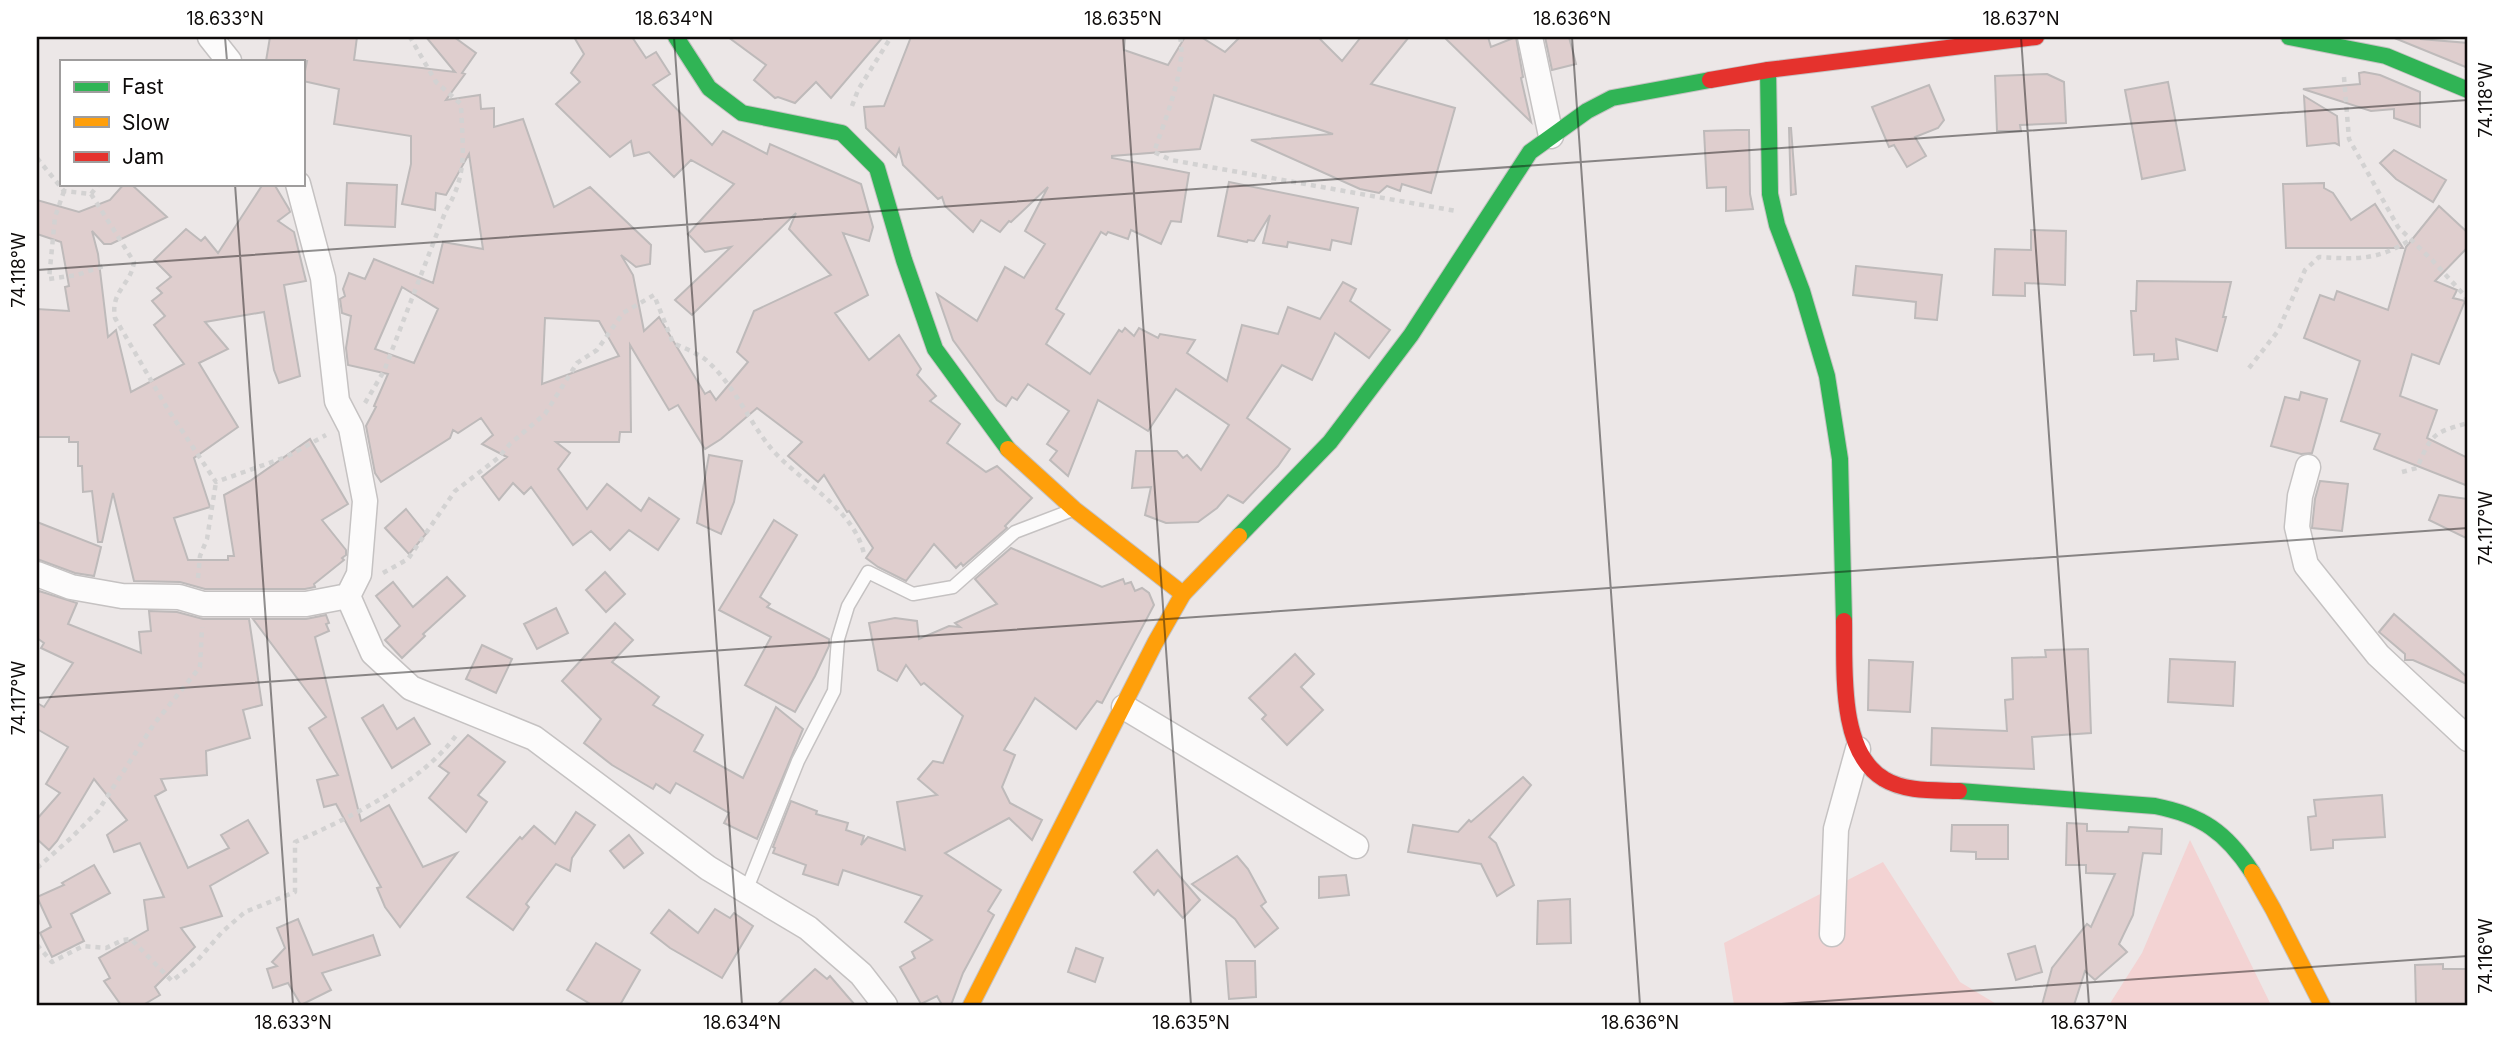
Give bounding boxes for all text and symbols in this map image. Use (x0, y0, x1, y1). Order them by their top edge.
text: 18.633°N (186, 8, 264, 29)
text: 18.634°N (635, 8, 713, 29)
text: 18.635°N (1084, 8, 1162, 29)
text: 18.636°N (1533, 8, 1611, 29)
text: 18.637°N (1982, 8, 2060, 29)
legend (60, 60, 304, 186)
text: 74.118°W (2475, 62, 2496, 138)
text: Fast (122, 74, 164, 99)
text: Slow (122, 110, 170, 135)
text: Jam (122, 144, 164, 169)
text: 74.118°W (8, 232, 29, 308)
text: 74.117°W (2475, 490, 2496, 565)
text: 74.117°W (8, 660, 29, 735)
text: 74.116°W (2475, 918, 2496, 994)
text: 18.633°N (254, 1012, 332, 1033)
text: 18.634°N (703, 1012, 781, 1033)
text: 18.635°N (1152, 1012, 1230, 1033)
text: 18.636°N (1601, 1012, 1679, 1033)
text: 18.637°N (2050, 1012, 2128, 1033)

